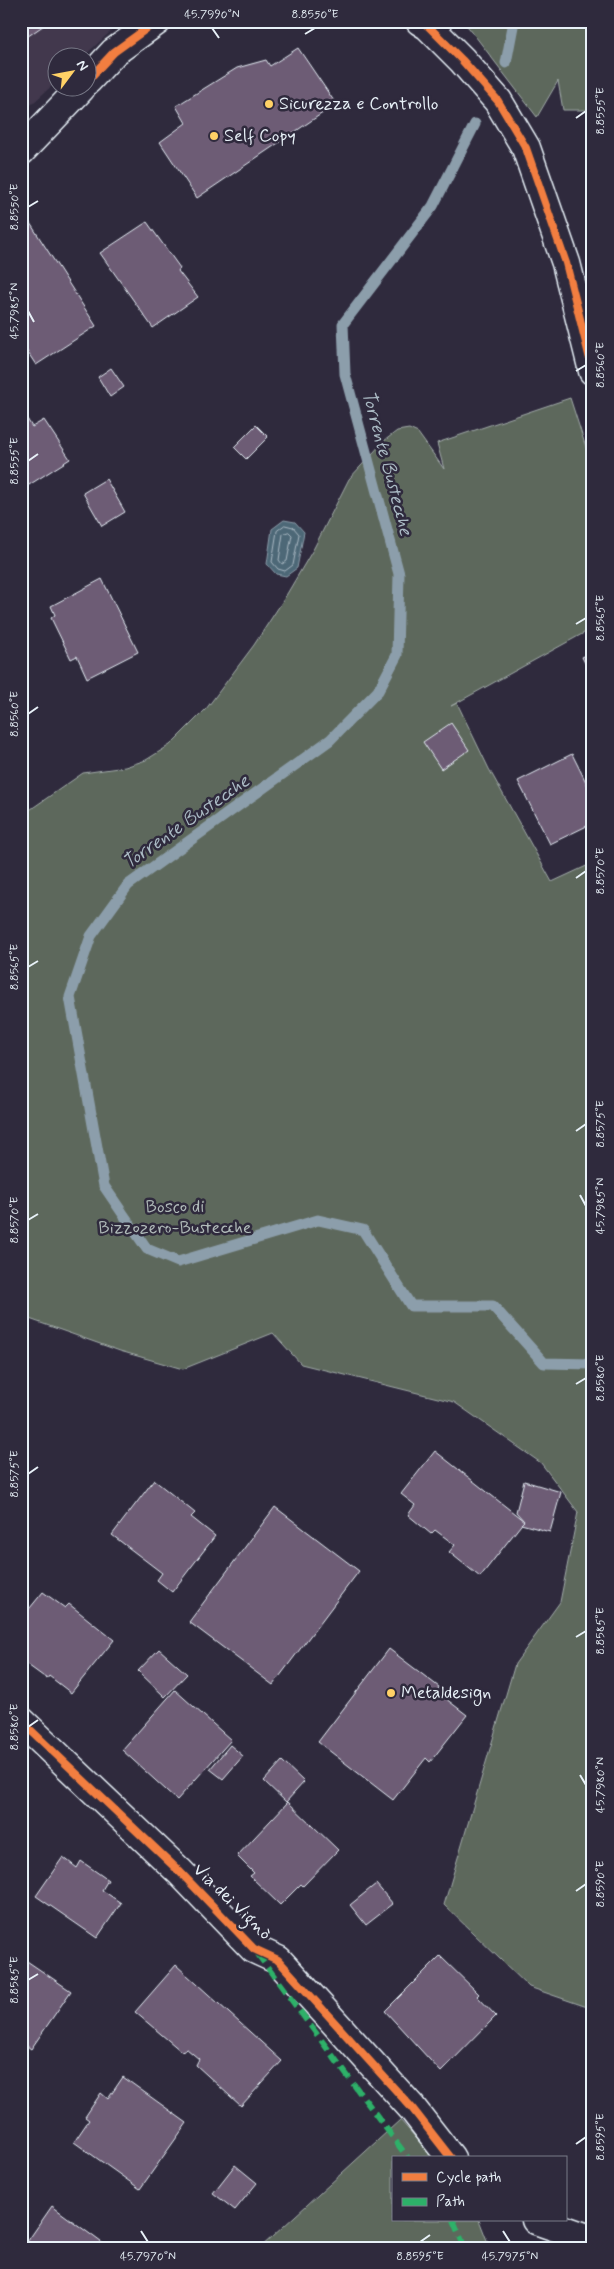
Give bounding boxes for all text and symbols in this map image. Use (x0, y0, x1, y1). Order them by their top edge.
text: 45.7990°N (184, 7, 240, 23)
text: 8.8550°E (291, 7, 339, 23)
north arrow (48, 48, 98, 98)
text: N (72, 57, 92, 74)
text: 8.8555°E (593, 87, 609, 135)
place label: Sicurezza e Controllo (279, 92, 438, 116)
marker: Sicurezza e Controllo (263, 98, 275, 110)
place label: Self Copy (224, 124, 296, 148)
marker: Self Copy (208, 130, 220, 142)
text: 8.8550°E (7, 183, 23, 231)
text: 45.7985°N (7, 283, 23, 339)
text: 8.8560°E (593, 342, 609, 388)
water label: Torrente Bustecche (356, 388, 419, 539)
text: 8.8555°E (7, 437, 23, 485)
text: 8.8565°E (593, 595, 609, 641)
text: 8.8560°E (7, 691, 23, 737)
water label: Torrente Bustecche (118, 769, 255, 875)
text: 8.8570°E (593, 847, 609, 895)
text: 8.8565°E (7, 944, 23, 990)
text: 8.8575°E (593, 1100, 609, 1148)
text: 45.7985°N (593, 1178, 609, 1234)
park label: Bosco di Bizzozero-Bustecche (98, 1195, 252, 1240)
text: 8.8570°E (7, 1196, 23, 1244)
text: 8.8580°E (593, 1354, 609, 1402)
text: 8.8575°E (7, 1450, 23, 1498)
text: 8.8585°E (593, 1607, 609, 1655)
place label: Metaldesign (401, 1681, 491, 1706)
marker: Metaldesign (385, 1687, 397, 1699)
text: 8.8580°E (7, 1703, 23, 1751)
text: 45.7980°N (593, 1757, 609, 1813)
street label: Via dei Vignò (186, 1858, 277, 1947)
text: 8.8590°E (593, 1861, 609, 1907)
text: 8.8585°E (7, 1956, 23, 2004)
text: 8.8595°E (593, 2113, 609, 2161)
legend (392, 2156, 566, 2222)
text: Cycle path (436, 2168, 501, 2188)
text: Path (436, 2192, 465, 2212)
text: 45.7970°N (120, 2249, 176, 2265)
text: 8.8595°E (396, 2249, 444, 2265)
text: 45.7975°N (482, 2249, 538, 2265)

